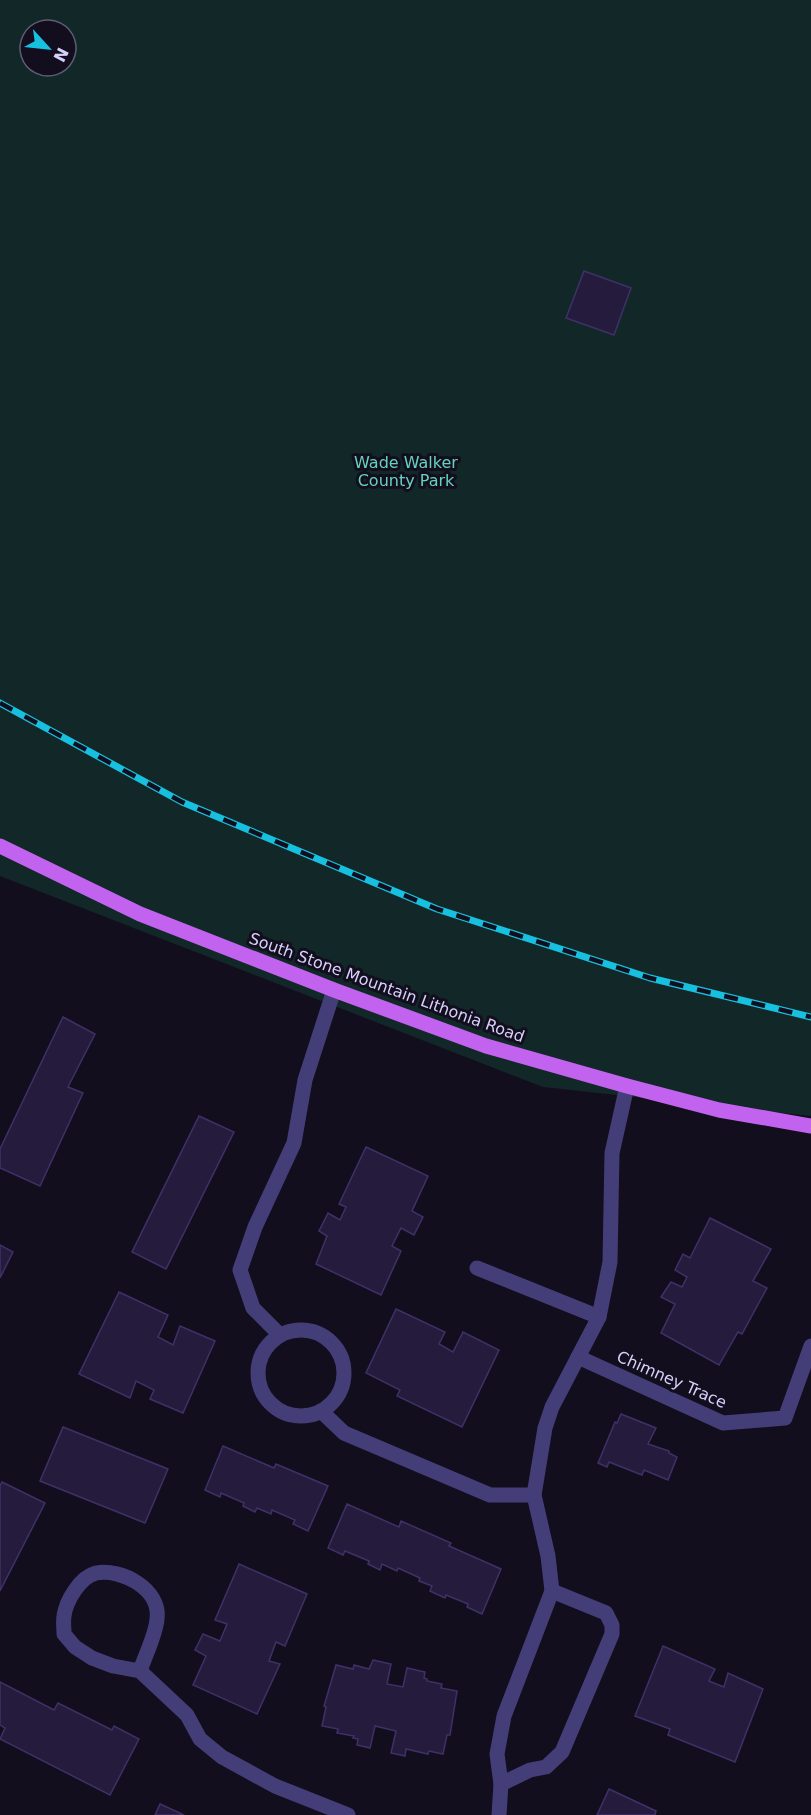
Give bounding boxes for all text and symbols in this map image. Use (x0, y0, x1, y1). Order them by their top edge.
north arrow (18, 18, 78, 78)
text: N (49, 44, 72, 65)
park label: Wade Walker County Park (354, 453, 458, 490)
street label: South Stone Mountain Lithonia Road (247, 929, 527, 1046)
street label: Chimney Trace (614, 1347, 730, 1412)

